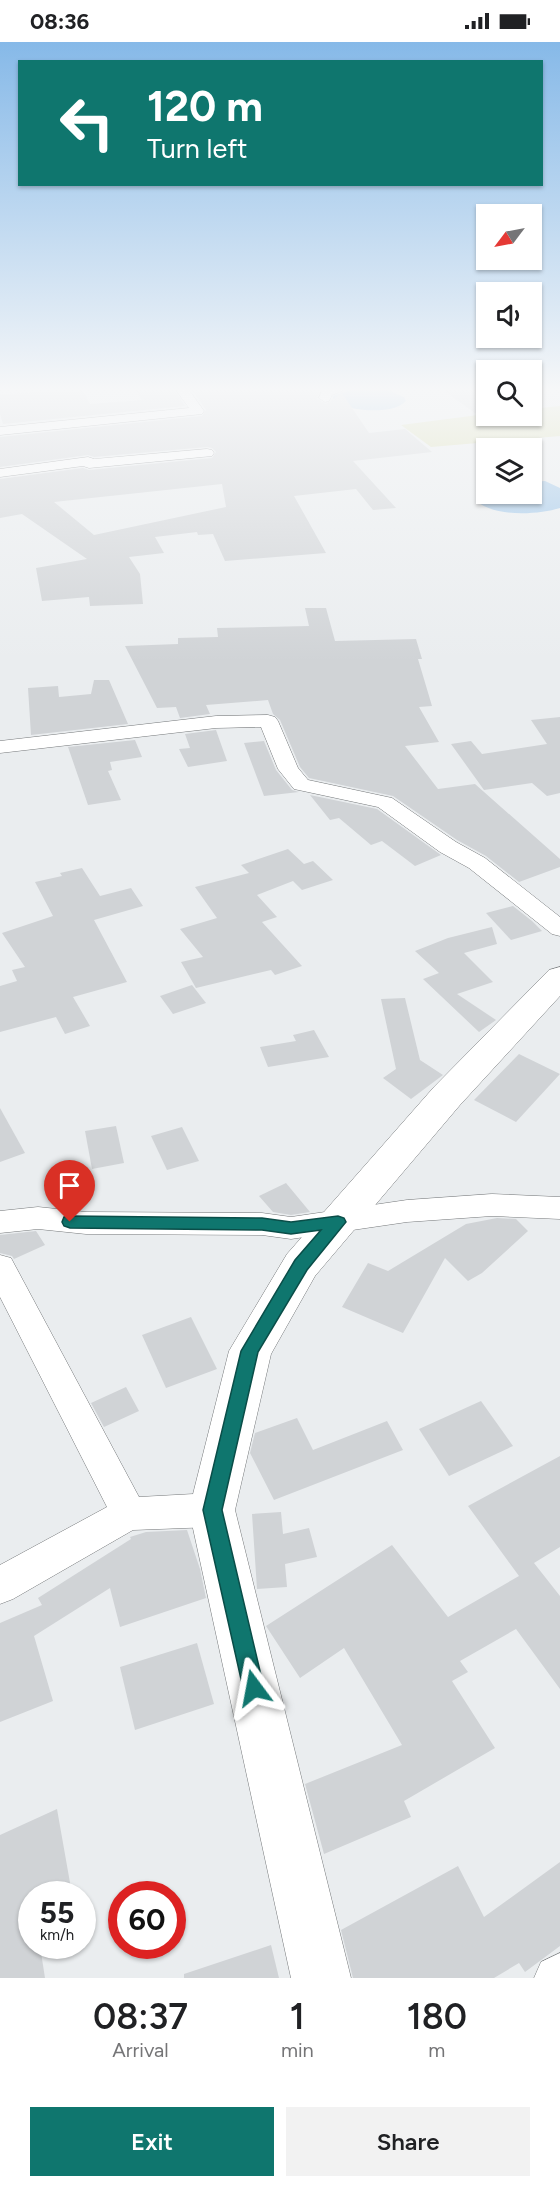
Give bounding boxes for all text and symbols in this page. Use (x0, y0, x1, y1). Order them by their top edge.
text: 08:36 (30, 8, 89, 35)
text: 120 m (147, 81, 263, 132)
icon: left (48, 84, 126, 162)
text: Turn left (147, 132, 247, 165)
north arrow (476, 204, 542, 270)
map controls (476, 204, 542, 504)
button: sound (476, 282, 542, 348)
button: search (476, 360, 542, 426)
button: layers (476, 438, 542, 504)
pin (44, 1160, 95, 1222)
icon: arrive (53, 1169, 86, 1202)
position arrow (222, 1656, 286, 1720)
speed limit sign: 60 (108, 1881, 186, 1959)
text: 55 (40, 1894, 74, 1931)
text: km/h (40, 1926, 74, 1944)
text: 08:37 (93, 1995, 188, 2038)
text: 1 (290, 1995, 305, 2038)
text: 180 (407, 1995, 467, 2038)
text: Arrival (112, 2038, 169, 2062)
text: min (281, 2038, 314, 2062)
text: m (428, 2038, 445, 2062)
button: Exit (30, 2107, 274, 2176)
button: Share (286, 2107, 530, 2176)

